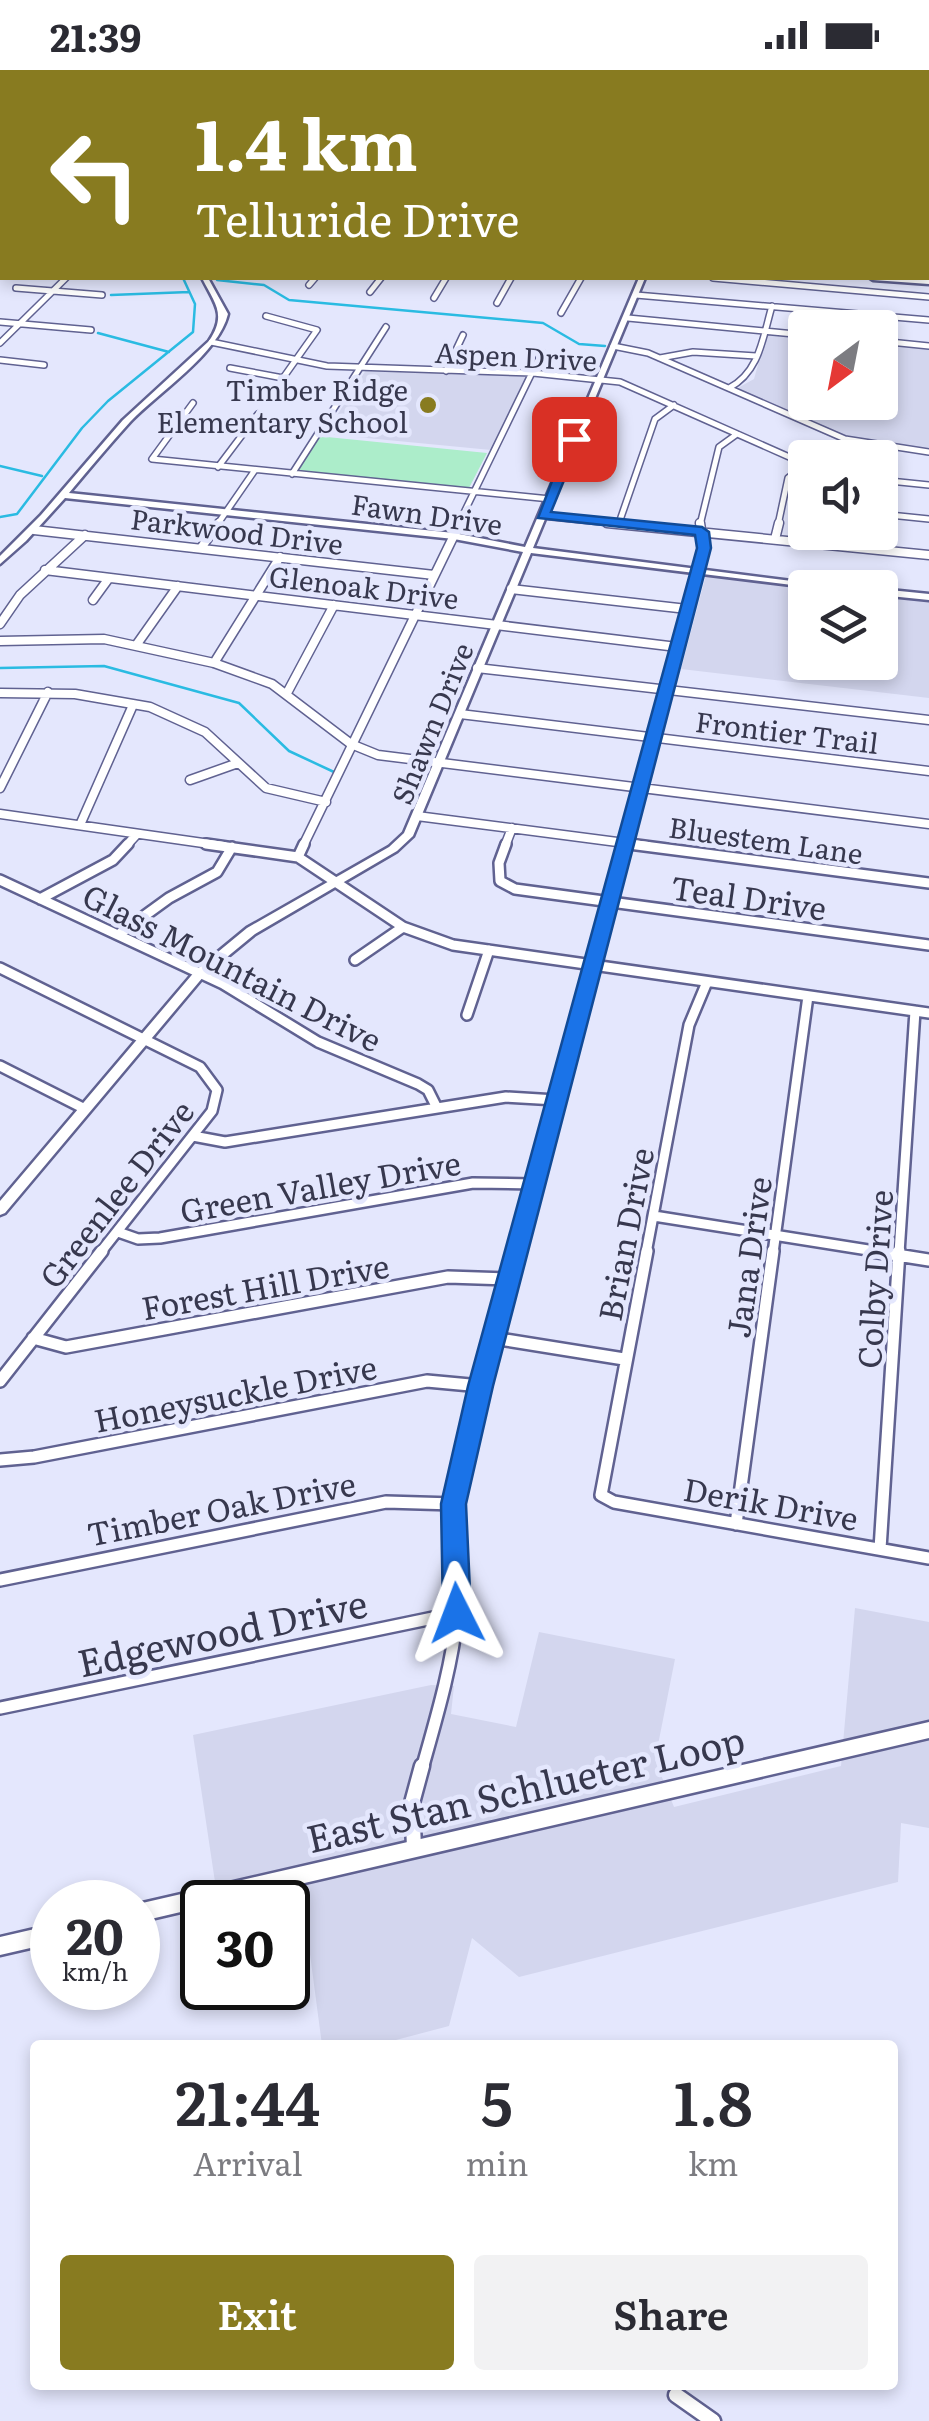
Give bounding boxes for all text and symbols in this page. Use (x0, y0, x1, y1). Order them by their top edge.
text: 21:39 (50, 7, 141, 64)
text: 1.4 km (195, 89, 418, 193)
icon: left (30, 110, 160, 240)
text: Telluride Drive (195, 184, 520, 251)
north arrow (788, 310, 898, 420)
map controls (788, 310, 898, 680)
street label: Aspen Drive (434, 330, 598, 380)
place label: Timber Ridge Elementary School (157, 368, 408, 442)
marker: Timber Ridge Elementary School (417, 394, 439, 416)
pin (532, 397, 617, 482)
icon: arrive (547, 412, 602, 467)
button: sound (788, 440, 898, 550)
street label: Fawn Drive (349, 482, 505, 544)
street label: Parkwood Drive (128, 496, 346, 564)
street label: Glenoak Drive (267, 554, 461, 618)
button: layers (788, 570, 898, 680)
street label: Shawn Drive (379, 636, 483, 810)
street label: Frontier Trail (693, 699, 881, 763)
street label: Bluestem Lane (666, 805, 866, 873)
street label: Teal Drive (668, 861, 830, 931)
street label: Glass Mountain Drive (75, 870, 391, 1062)
street label: Greenlee Drive (26, 1089, 204, 1297)
street label: Green Valley Drive (176, 1137, 464, 1233)
street label: Brian Drive (584, 1143, 664, 1325)
street label: Jana Drive (712, 1173, 782, 1341)
street label: Colby Drive (843, 1188, 903, 1370)
street label: Forest Hill Drive (137, 1240, 393, 1330)
street label: Honeysuckle Drive (90, 1341, 380, 1443)
street label: Timber Oak Drive (83, 1457, 359, 1557)
street label: Derik Drive (680, 1463, 862, 1541)
position arrow (405, 1561, 509, 1665)
street label: Edgewood Drive (72, 1572, 372, 1690)
street label: East Stan Schlueter Loop (300, 1709, 750, 1865)
speed limit sign: 30 (180, 1880, 310, 2010)
text: 20 (66, 1896, 124, 1970)
text: km/h (62, 1952, 128, 1989)
text: 21:44 (175, 2055, 320, 2144)
text: 5 (481, 2055, 513, 2144)
text: 1.8 (674, 2055, 753, 2144)
text: Arrival (193, 2138, 302, 2186)
text: min (465, 2138, 528, 2186)
text: km (688, 2138, 738, 2186)
button: Exit (60, 2255, 454, 2370)
button: Share (474, 2255, 868, 2370)

